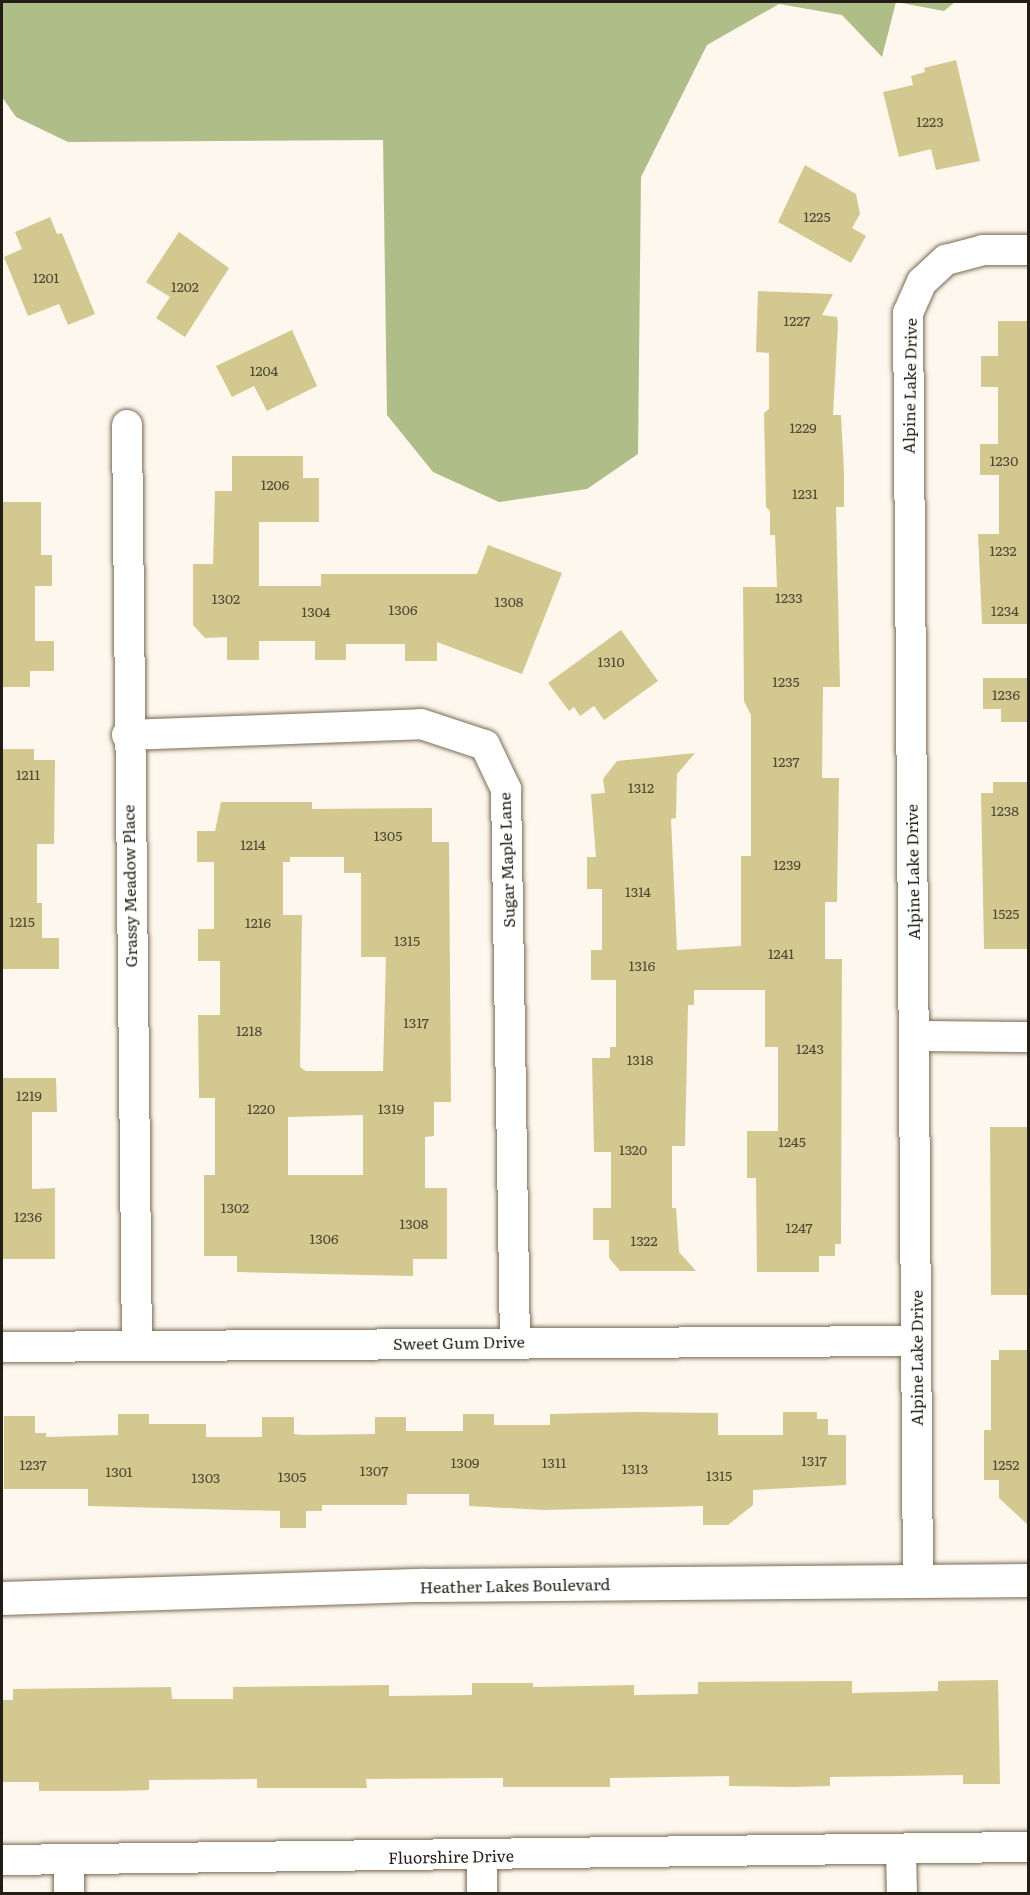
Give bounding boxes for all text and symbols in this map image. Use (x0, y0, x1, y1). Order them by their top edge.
house number: 1223 (916, 113, 944, 129)
house number: 1225 (803, 208, 831, 224)
house number: 1201 (33, 269, 59, 285)
house number: 1202 (171, 278, 199, 294)
house number: 1227 (784, 312, 810, 328)
street label: Alpine Lake Drive (898, 318, 920, 454)
house number: 1204 (250, 362, 278, 378)
house number: 1229 (789, 419, 817, 435)
house number: 1230 (990, 452, 1018, 468)
house number: 1206 (261, 476, 289, 492)
house number: 1231 (792, 485, 818, 501)
house number: 1232 (989, 542, 1017, 558)
house number: 1233 (775, 589, 803, 605)
house number: 1302 (212, 590, 240, 606)
house number: 1308 (494, 593, 524, 609)
house number: 1306 (389, 601, 417, 617)
house number: 1234 (991, 602, 1019, 618)
house number: 1304 (301, 603, 331, 619)
house number: 1310 (597, 653, 625, 669)
house number: 1235 (772, 673, 800, 689)
house number: 1236 (992, 686, 1020, 702)
house number: 1237 (772, 753, 800, 769)
house number: 1211 (16, 766, 40, 782)
house number: 1312 (628, 779, 654, 795)
street label: Sugar Maple Lane (494, 792, 518, 928)
house number: 1238 (991, 802, 1019, 818)
street label: Grassy Meadow Place (118, 804, 140, 968)
street label: Alpine Lake Drive (901, 804, 923, 940)
house number: 1305 (374, 827, 402, 843)
house number: 1214 (240, 836, 266, 852)
house number: 1239 (773, 856, 801, 872)
house number: 1314 (625, 883, 651, 899)
house number: 1525 (993, 905, 1019, 921)
house number: 1215 (9, 913, 35, 929)
house number: 1216 (245, 914, 271, 930)
house number: 1315 (394, 932, 420, 948)
house number: 1241 (768, 945, 794, 961)
house number: 1316 (629, 957, 655, 973)
house number: 1317 (403, 1014, 429, 1030)
house number: 1218 (236, 1022, 262, 1038)
house number: 1243 (796, 1040, 824, 1056)
house number: 1318 (627, 1051, 653, 1067)
house number: 1219 (16, 1087, 42, 1103)
house number: 1220 (247, 1100, 275, 1116)
house number: 1319 (378, 1100, 404, 1116)
house number: 1245 (778, 1133, 806, 1149)
house number: 1320 (619, 1141, 647, 1157)
house number: 1302 (221, 1199, 249, 1215)
house number: 1236 (14, 1208, 42, 1224)
house number: 1308 (399, 1215, 429, 1231)
house number: 1247 (785, 1219, 813, 1235)
house number: 1306 (310, 1230, 338, 1246)
house number: 1322 (630, 1232, 658, 1248)
street label: Alpine Lake Drive (906, 1290, 926, 1426)
street label: Sweet Gum Drive (393, 1331, 525, 1353)
house number: 1317 (801, 1452, 827, 1468)
house number: 1309 (451, 1454, 479, 1470)
house number: 1311 (542, 1454, 566, 1470)
house number: 1237 (19, 1456, 47, 1472)
house number: 1252 (993, 1456, 1019, 1472)
house number: 1313 (622, 1460, 648, 1476)
house number: 1307 (360, 1462, 388, 1478)
house number: 1301 (105, 1463, 133, 1479)
house number: 1315 (706, 1467, 732, 1483)
house number: 1305 (278, 1468, 306, 1484)
house number: 1303 (192, 1469, 220, 1485)
street label: Heather Lakes Boulevard (420, 1574, 610, 1596)
street label: Fluorshire Drive (388, 1845, 514, 1867)

